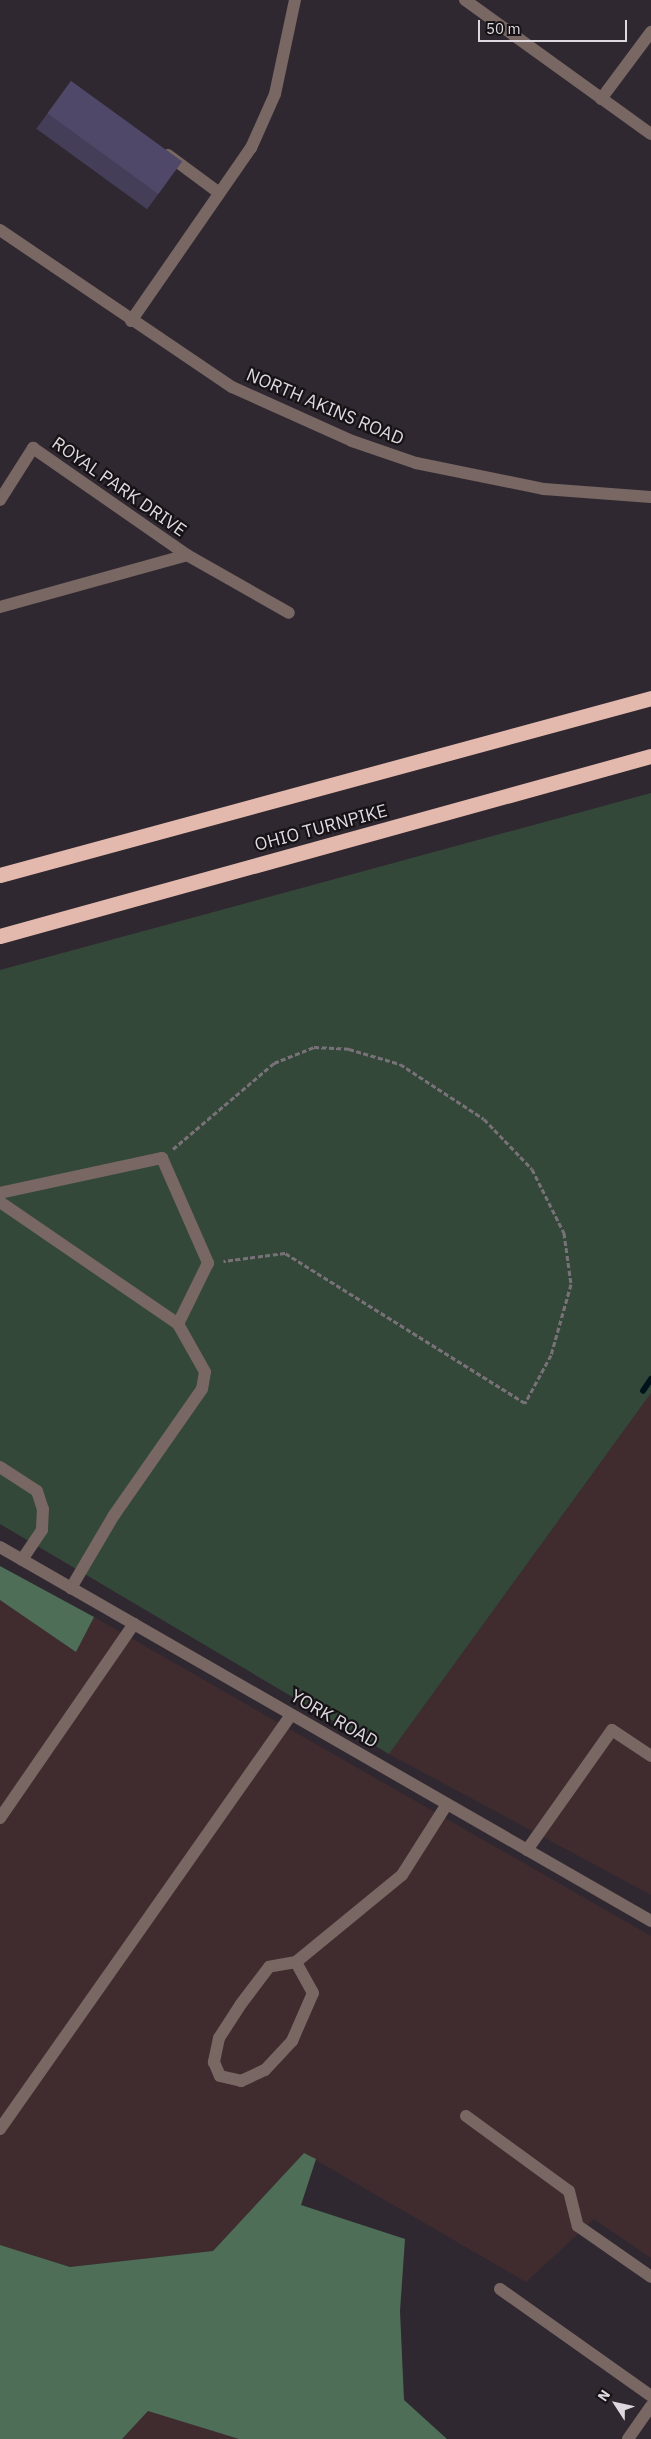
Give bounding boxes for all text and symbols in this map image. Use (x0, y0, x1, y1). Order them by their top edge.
scale bar (481, 10, 630, 42)
text: 50 m (486, 19, 521, 38)
street label: NORTH AKINS ROAD (243, 364, 407, 450)
street label: ROYAL PARK DRIVE (48, 433, 190, 541)
street label: OHIO TURNPIKE (252, 800, 390, 856)
street label: YORK ROAD (286, 1685, 382, 1753)
north arrow (591, 2379, 641, 2429)
text: N (593, 2386, 614, 2405)

